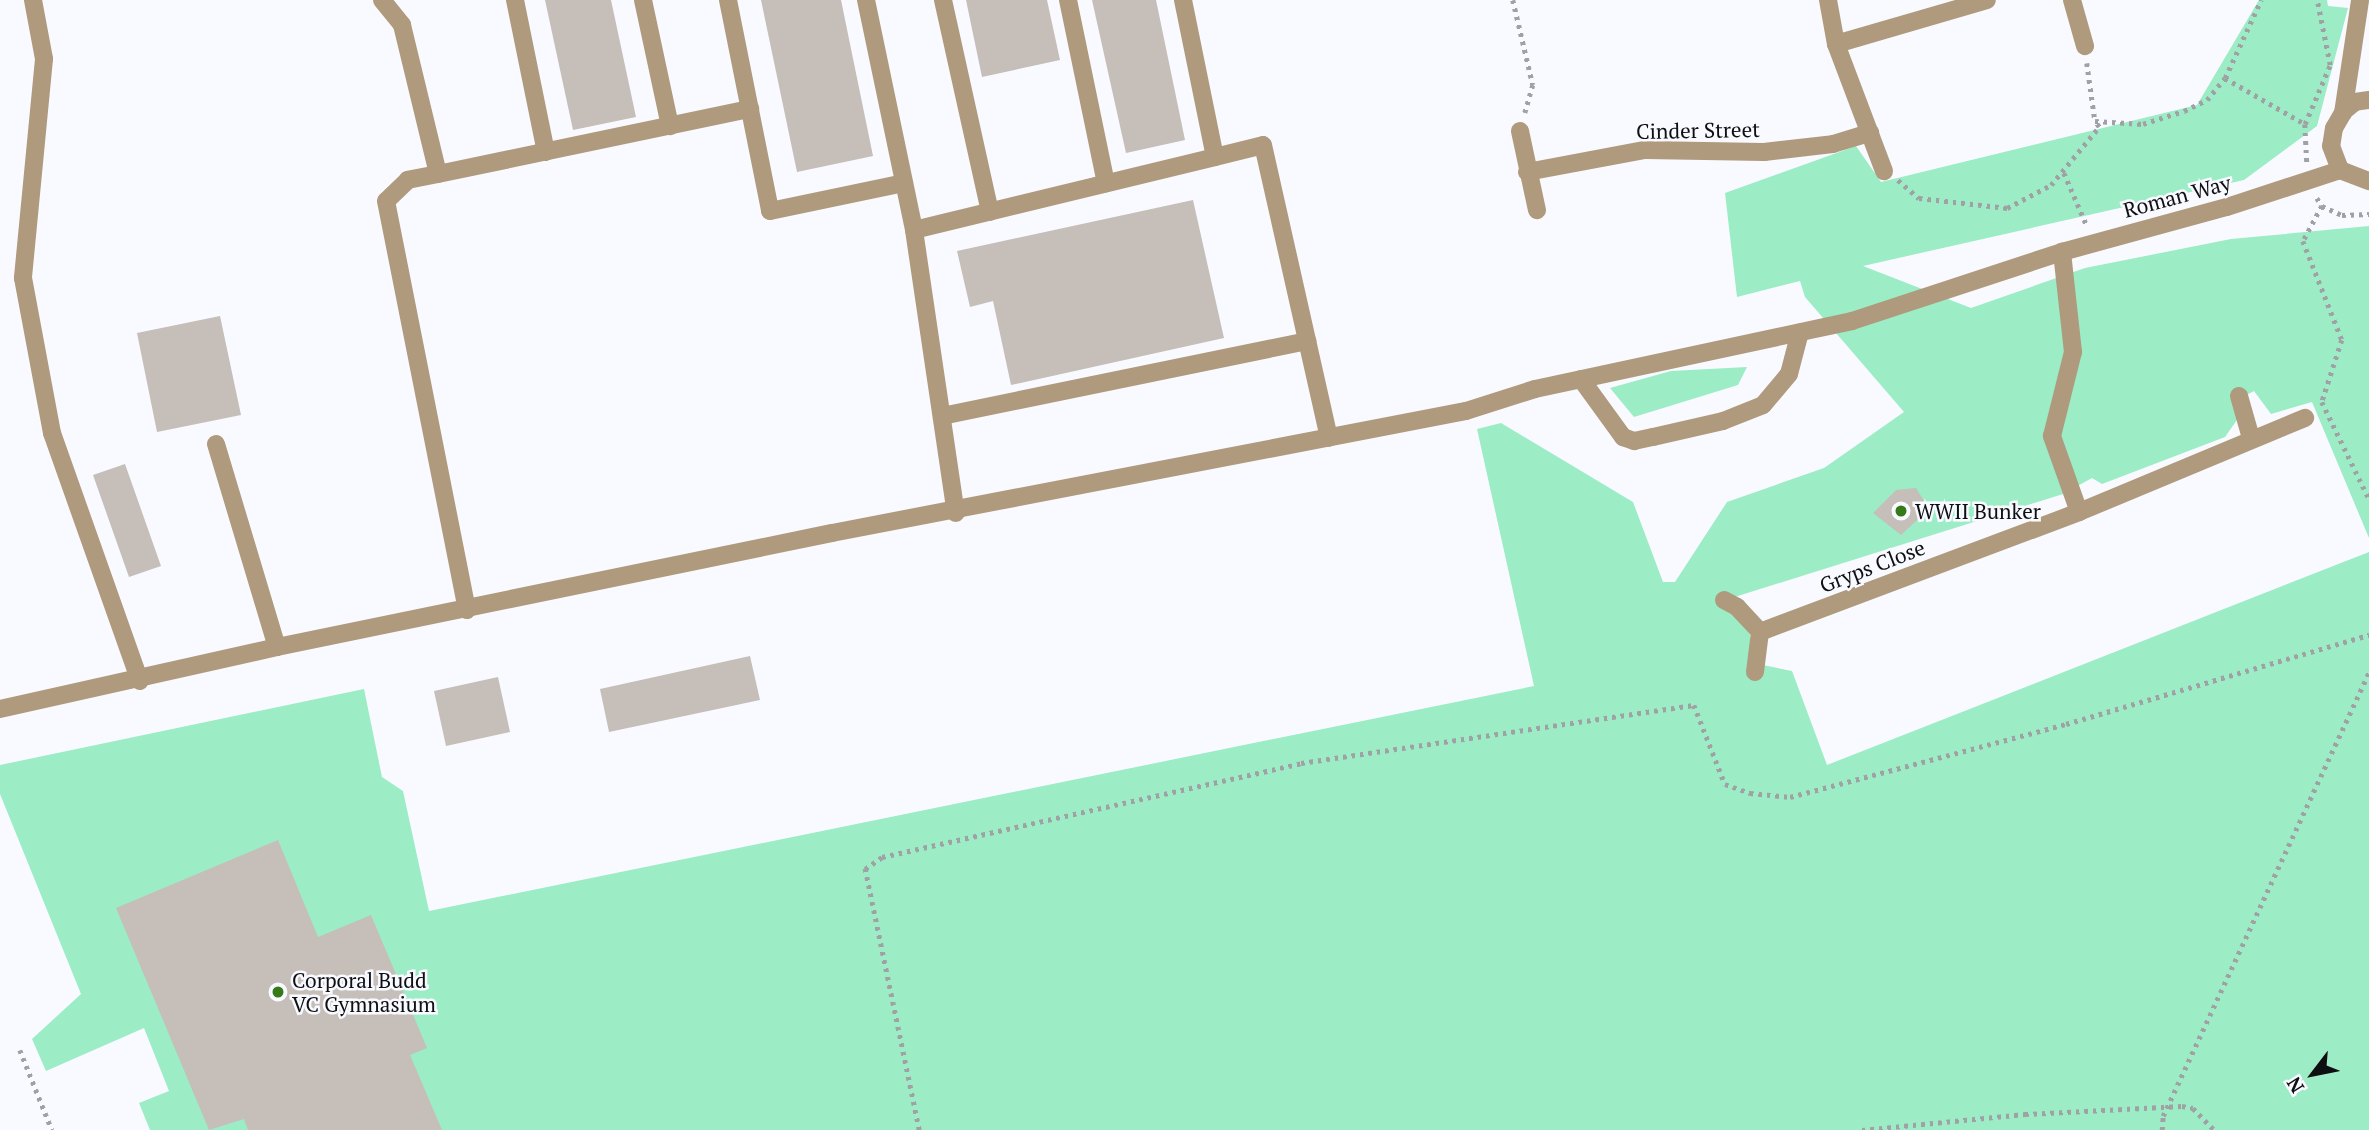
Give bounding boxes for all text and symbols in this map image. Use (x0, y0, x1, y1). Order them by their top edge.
street label: Cinder Street (1636, 116, 1760, 144)
street label: Roman Way (2120, 170, 2234, 222)
place label: WWII Bunker (1915, 498, 2041, 524)
marker: WWII Bunker (1893, 503, 1909, 519)
street label: Gryps Close (1816, 534, 1928, 598)
place label: Corporal Budd VC Gymnasium (292, 967, 436, 1017)
marker: Corporal Budd VC Gymnasium (270, 984, 286, 1000)
north arrow (2278, 1039, 2348, 1109)
text: N (2280, 1073, 2309, 1098)

